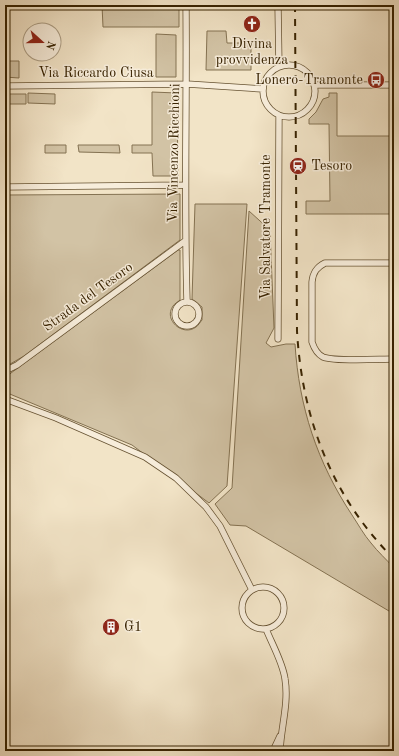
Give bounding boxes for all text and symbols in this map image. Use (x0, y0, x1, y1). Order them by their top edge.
church icon: Divina provvidenza (242, 14, 262, 34)
north arrow (22, 22, 62, 62)
place label: Divina provvidenza (216, 37, 288, 67)
text: N (43, 39, 57, 51)
street label: Via Riccardo Ciusa (38, 66, 154, 80)
bus stop icon: Lonero-Tramonte (366, 70, 386, 90)
place label: Lonero-Tramonte (255, 73, 363, 87)
street label: Via Vincenzo Ricchioni (166, 83, 182, 223)
street label: Via Salvatore Tramonte (259, 154, 273, 300)
station icon: Tesoro (288, 156, 308, 176)
place label: Tesoro (311, 159, 352, 173)
street label: Strada del Tesoro (41, 260, 135, 334)
building icon: G1 (101, 617, 121, 637)
place label: G1 (124, 620, 142, 634)

